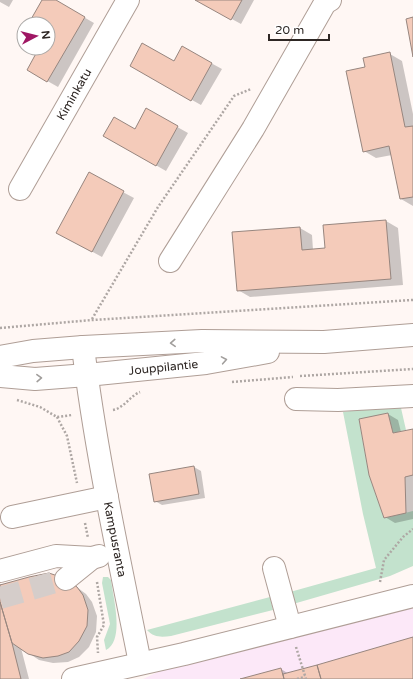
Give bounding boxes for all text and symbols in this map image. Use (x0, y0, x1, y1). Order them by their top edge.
north arrow (16, 16, 56, 56)
scale bar (269, 16, 329, 42)
text: 20 m (275, 23, 304, 37)
text: N (38, 30, 52, 40)
street label: Kiminkatu (54, 66, 94, 123)
one-way arrow (170, 338, 176, 347)
one-way arrow (221, 356, 227, 364)
street label: Jouppilantie (128, 357, 199, 378)
one-way arrow (36, 374, 42, 382)
street label: Kampusranta (101, 501, 129, 578)

